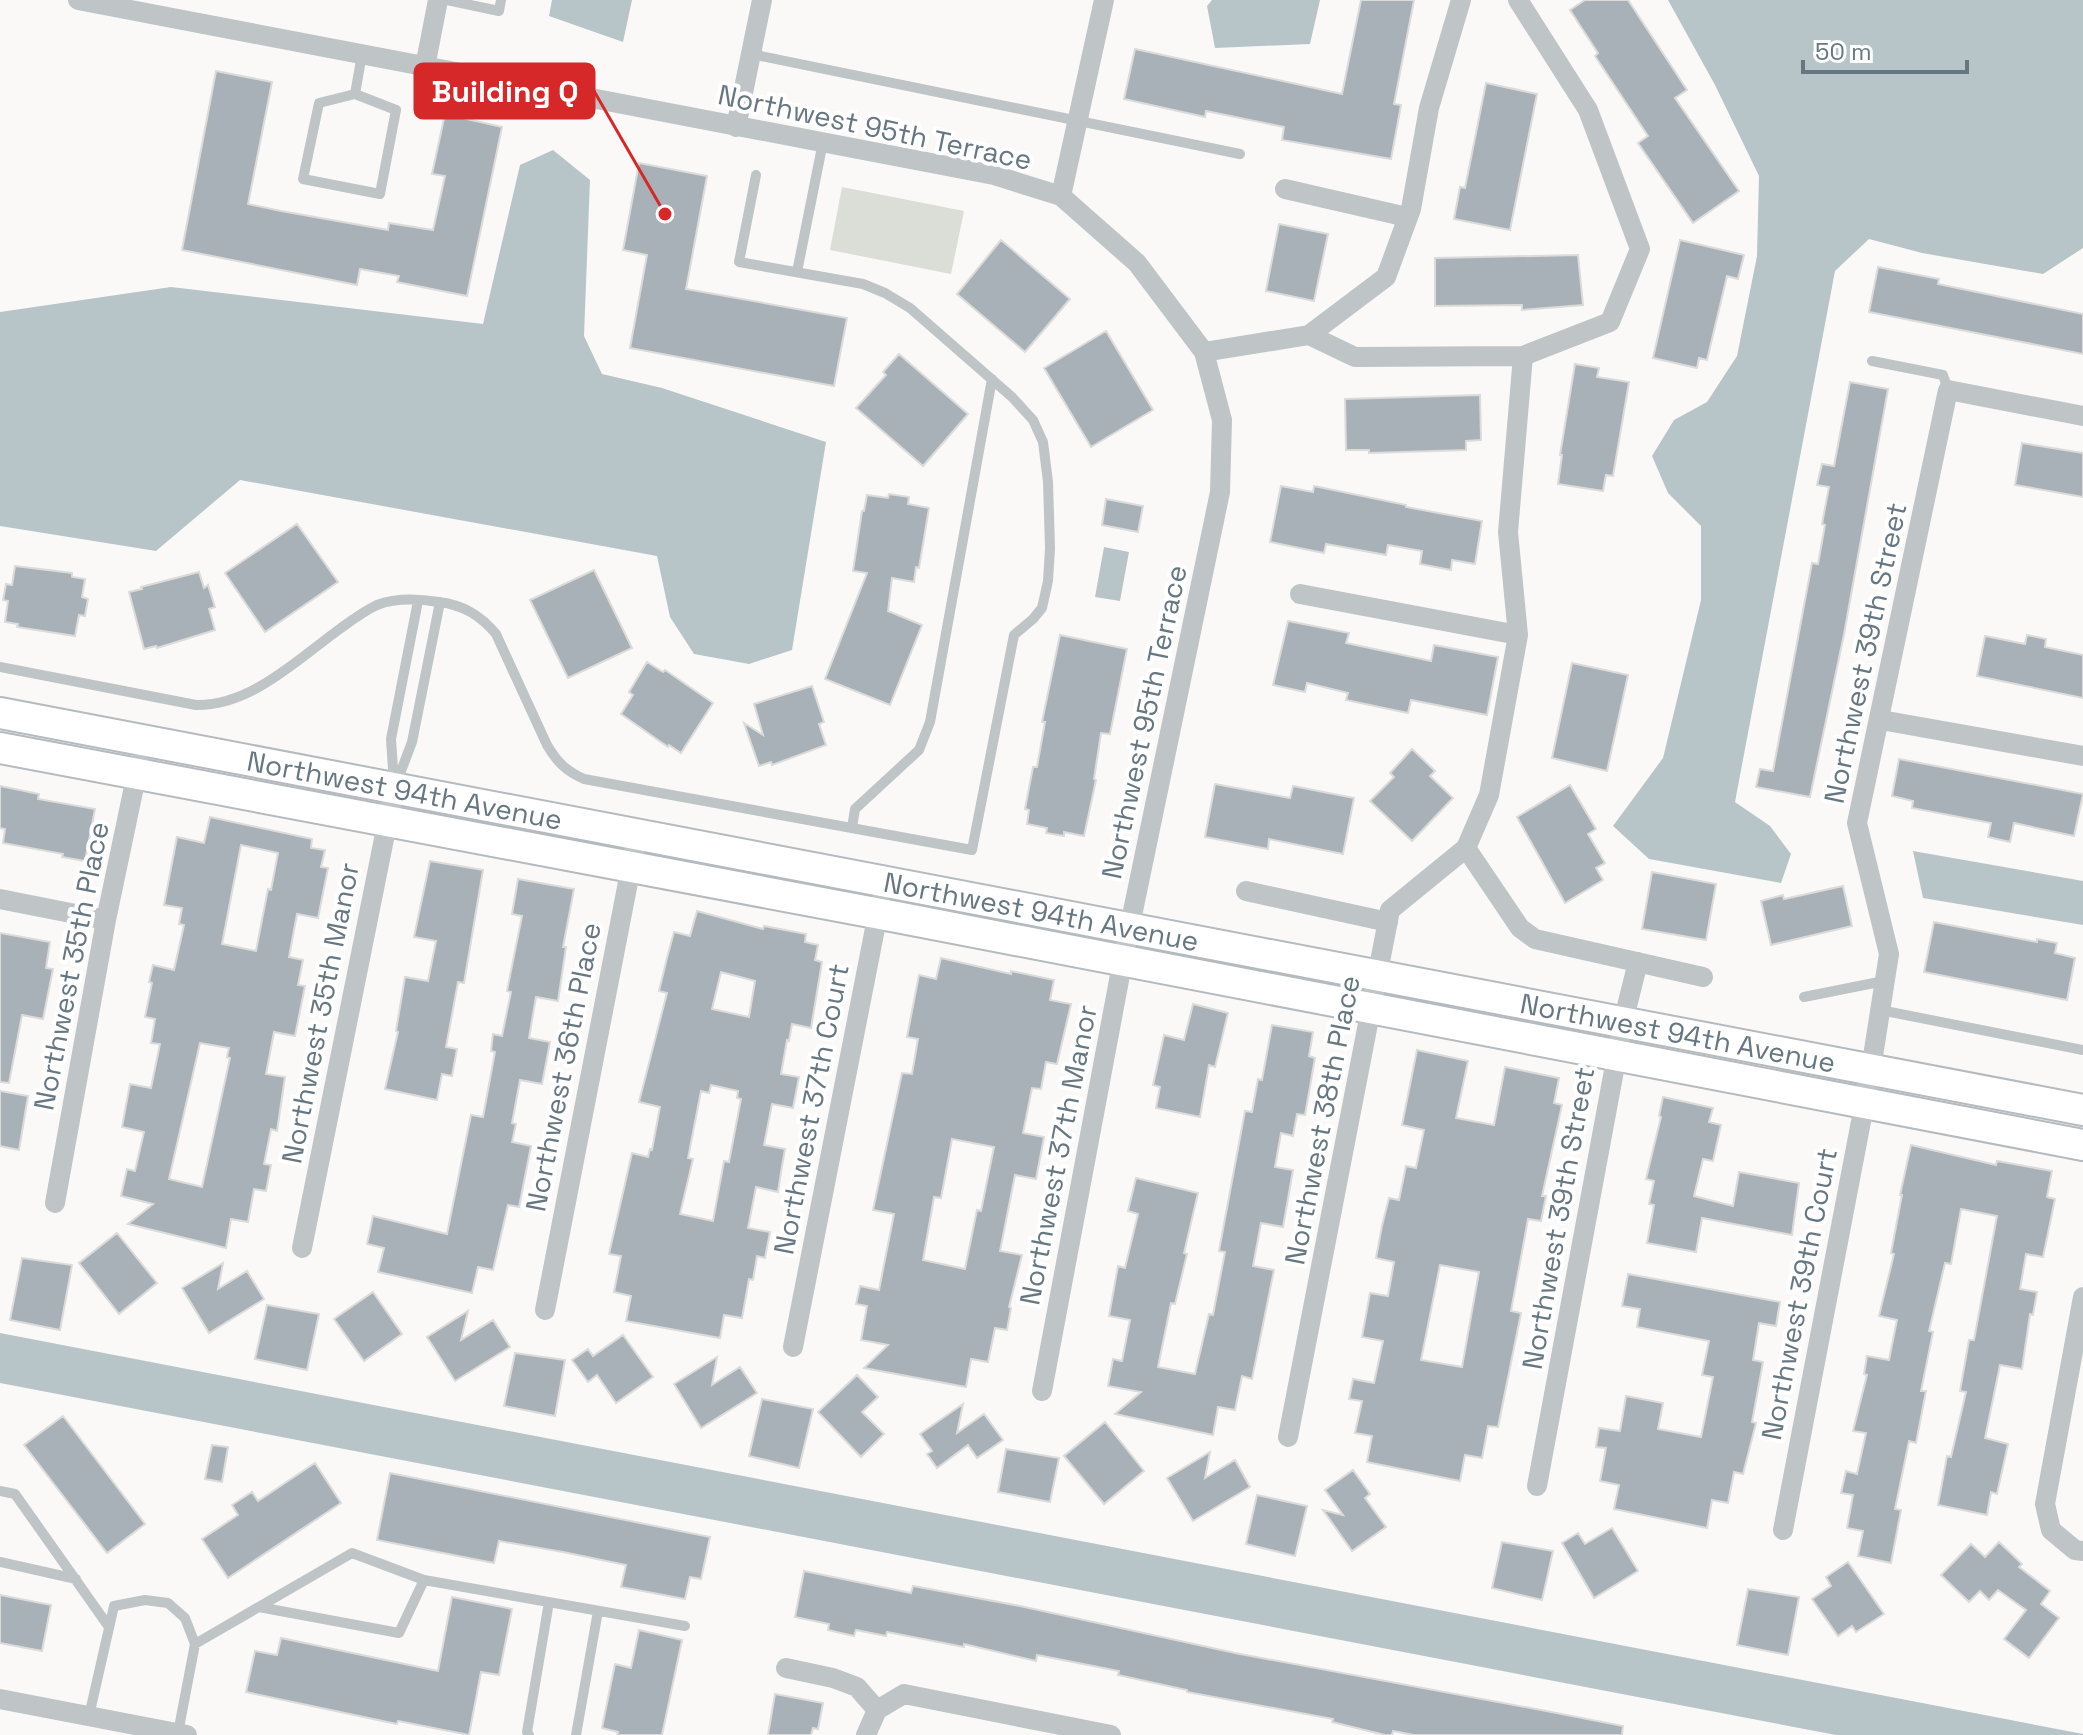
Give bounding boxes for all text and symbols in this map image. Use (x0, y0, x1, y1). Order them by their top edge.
scale bar (1803, 24, 1967, 74)
text: 50 m (1815, 36, 1872, 67)
callout: Building Q (415, 64, 594, 118)
text: Building Q (432, 72, 579, 111)
street label: Northwest 95th Terrace (715, 76, 1035, 178)
street label: Northwest 39th Street (1816, 499, 1914, 807)
street label: Northwest 95th Terrace (1093, 562, 1195, 882)
street label: Northwest 94th Avenue (244, 742, 565, 838)
street label: Northwest 35th Place (25, 819, 117, 1113)
street label: Northwest 35th Manor (273, 859, 367, 1167)
street label: Northwest 94th Avenue (881, 864, 1202, 959)
street label: Northwest 36th Place (517, 919, 609, 1215)
street label: Northwest 37th Court (765, 961, 857, 1257)
street label: Northwest 38th Place (1276, 972, 1368, 1268)
street label: Northwest 94th Avenue (1517, 985, 1838, 1080)
street label: Northwest 37th Manor (1011, 1002, 1105, 1308)
street label: Northwest 39th Street (1514, 1064, 1602, 1372)
street label: Northwest 39th Court (1753, 1145, 1845, 1443)

